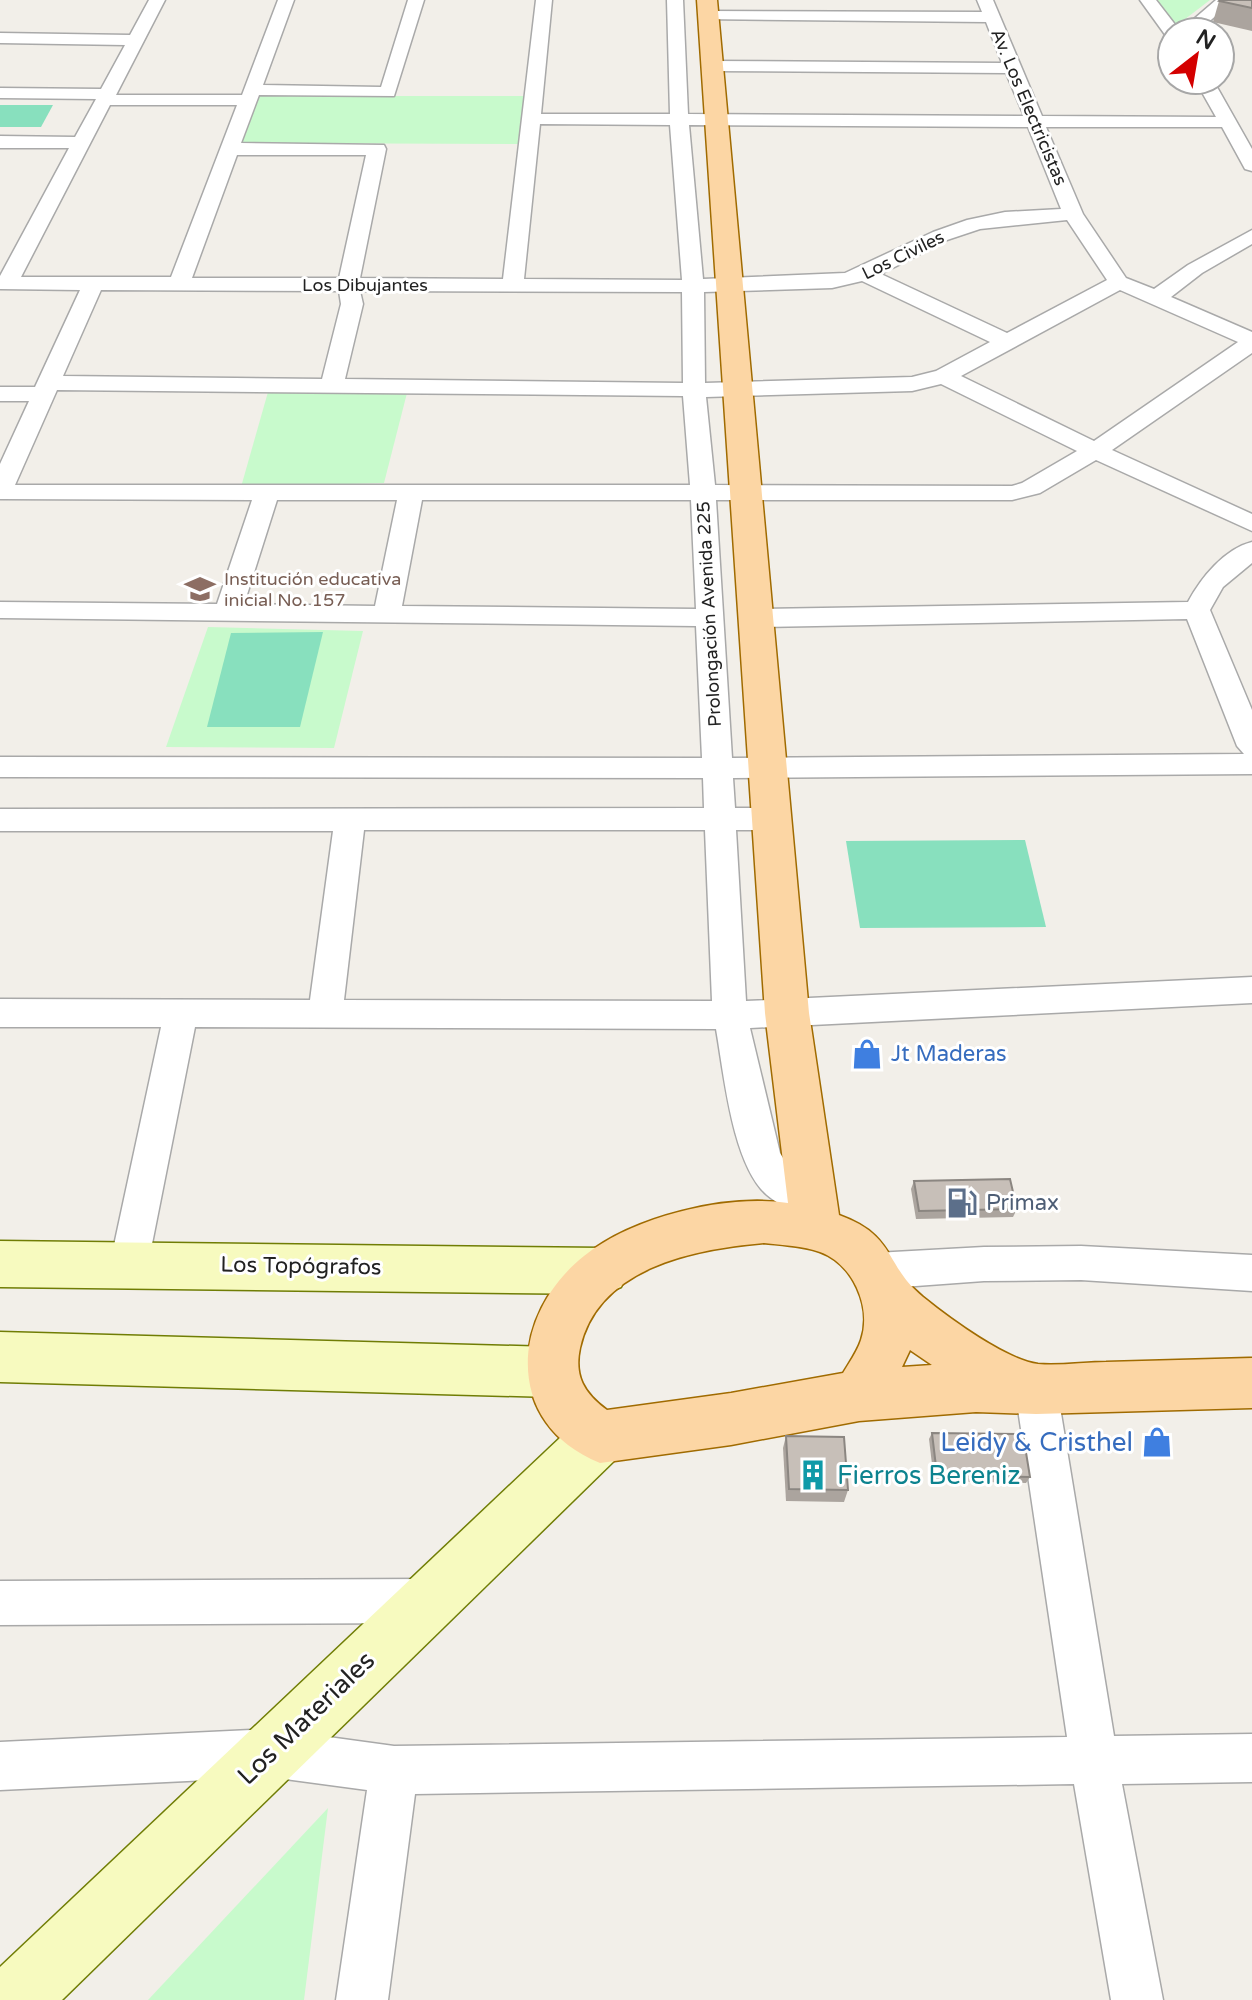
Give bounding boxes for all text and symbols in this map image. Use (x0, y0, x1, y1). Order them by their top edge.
north arrow (1156, 16, 1236, 96)
text: N (1192, 24, 1220, 55)
street label: Av. Los Electricistas (986, 25, 1072, 189)
street label: Los Civiles (858, 226, 948, 284)
street label: Los Dibujantes (302, 274, 428, 296)
street label: Prolongación Avenida 225 (692, 501, 726, 727)
place label: Institución educativa inicial No. 157 (224, 568, 401, 611)
school or university icon: Institución educativa inicial No. 157 (183, 572, 217, 606)
shop icon: Jt Maderas (850, 1037, 884, 1071)
place label: Jt Maderas (891, 1041, 1007, 1067)
fuel station icon: Primax (945, 1186, 979, 1220)
place label: Primax (986, 1190, 1059, 1216)
street label: Los Topógrafos (220, 1252, 382, 1280)
shop icon: Leidy & Cristhel (1140, 1425, 1174, 1459)
place label: Leidy & Cristhel (940, 1427, 1133, 1458)
building icon: Fierros Bereniz (796, 1458, 830, 1492)
place label: Fierros Bereniz (837, 1460, 1020, 1491)
street label: Los Materiales (231, 1645, 381, 1791)

